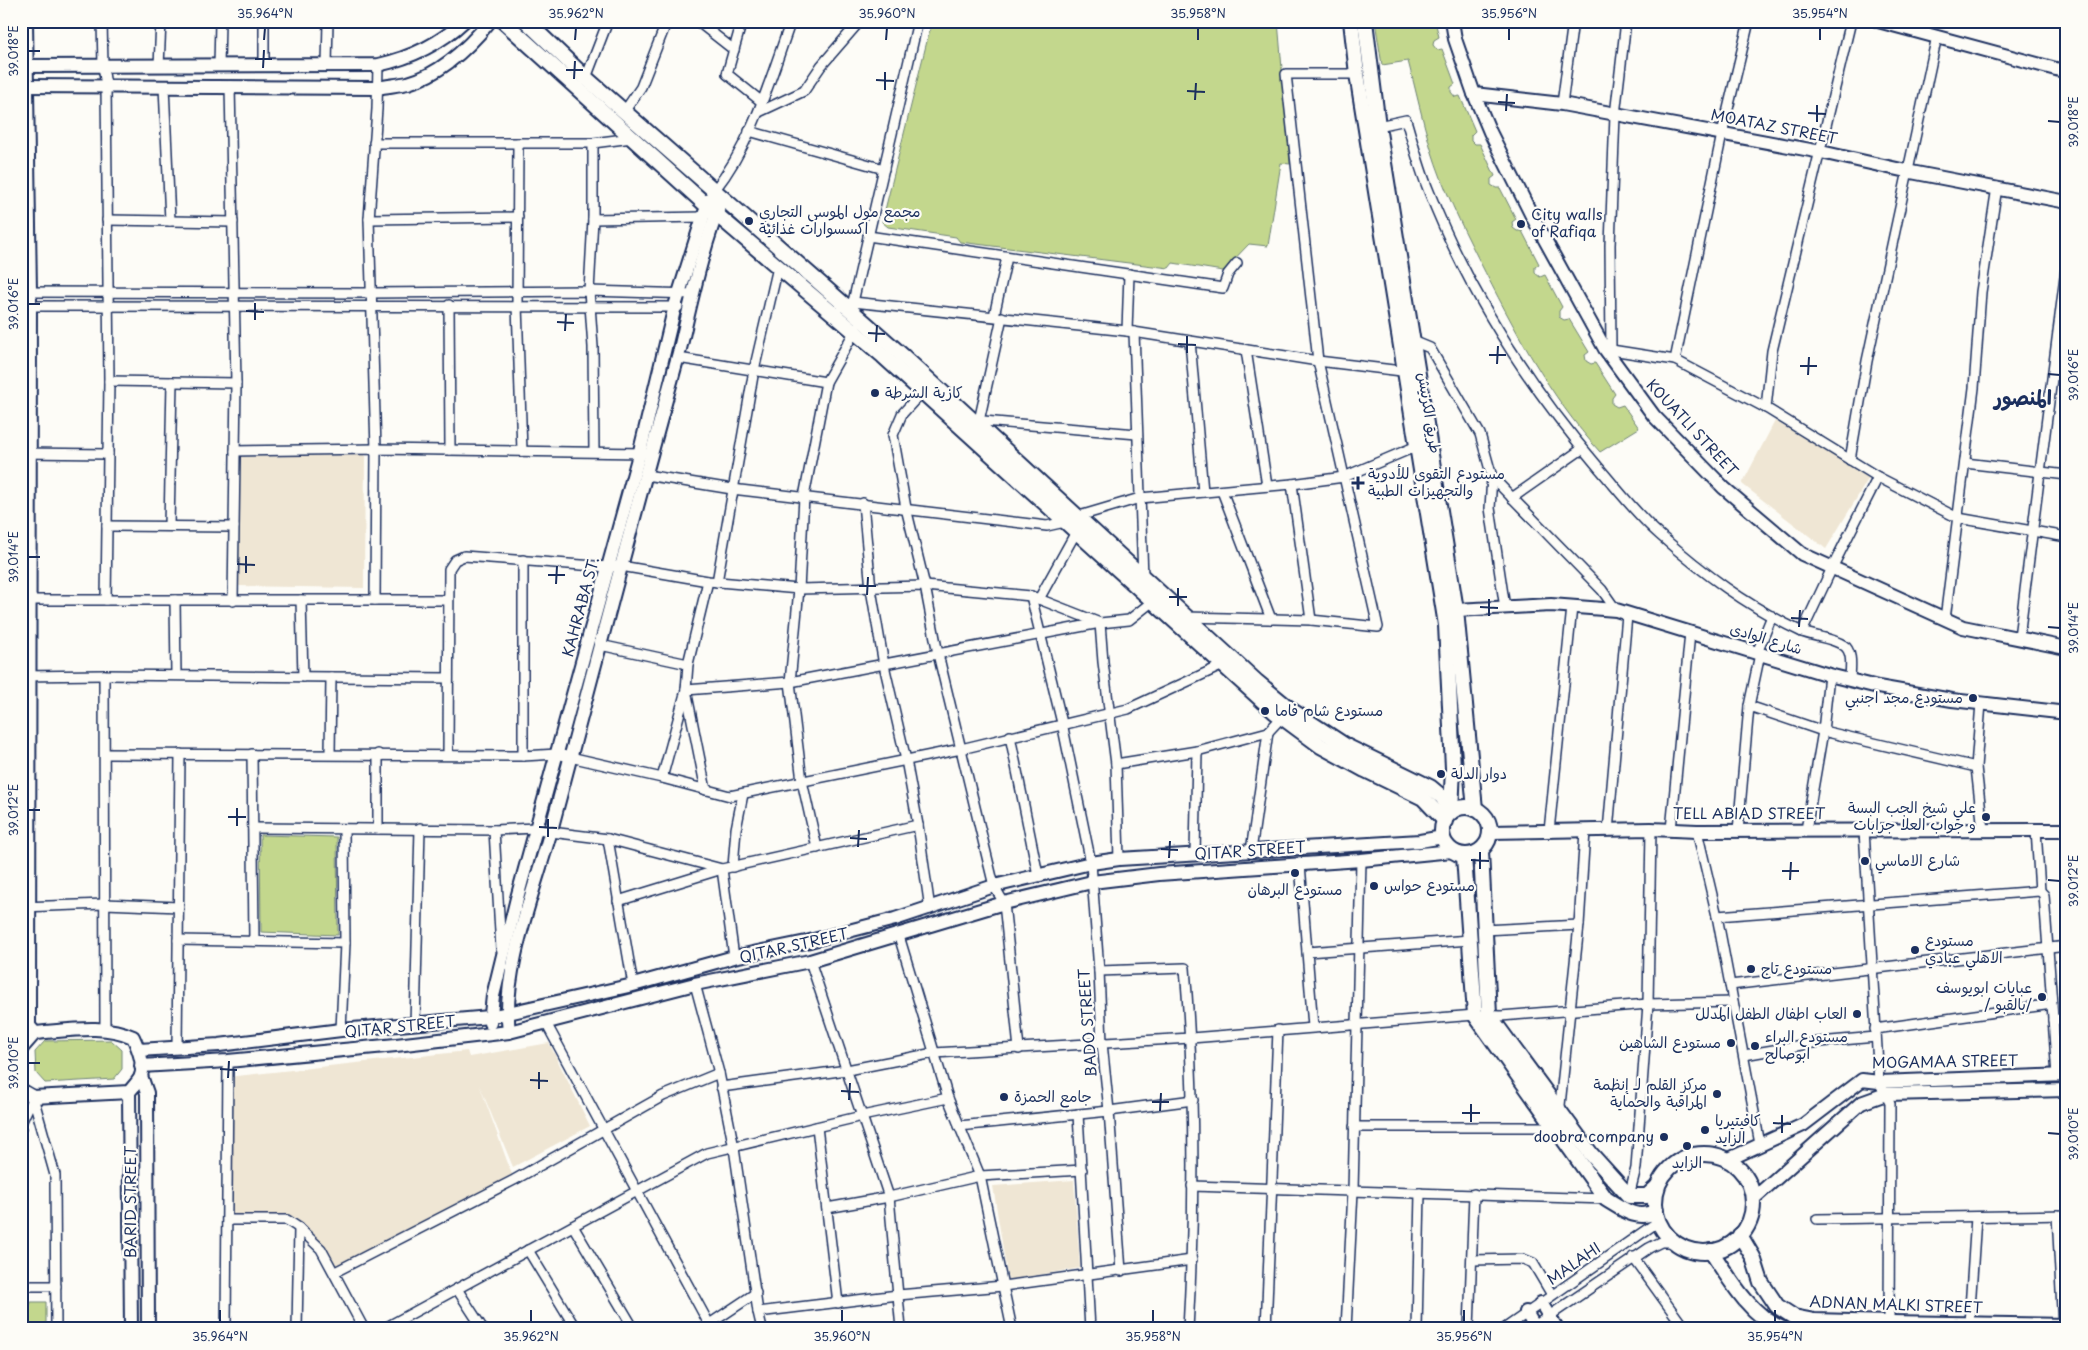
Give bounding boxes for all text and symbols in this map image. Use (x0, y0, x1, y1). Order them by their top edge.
text: 35.964°N (237, 4, 293, 22)
text: 35.962°N (548, 4, 604, 22)
text: 35.960°N (858, 4, 916, 22)
text: 35.958°N (1170, 4, 1226, 22)
text: 35.956°N (1481, 4, 1537, 22)
text: 35.954°N (1792, 4, 1848, 22)
text: 39.018°E (4, 25, 22, 77)
text: 39.018°E (2064, 96, 2082, 148)
street label: MOATAZ STREET (1709, 102, 1841, 149)
place label: مجمع مول الموسى التجاري اكسسوارات غذائية (759, 199, 921, 239)
place label: City walls of Rafiqa (1531, 202, 1603, 242)
marker: مجمع مول الموسى التجاري اكسسوارات غذائية (743, 215, 755, 227)
marker: City walls of Rafiqa (1515, 218, 1527, 230)
text: 39.016°E (4, 278, 22, 330)
text: 39.016°E (2064, 349, 2082, 401)
street label: طريق الكرنيش (1413, 370, 1448, 455)
street label: KOUATLI STREET (1642, 373, 1745, 481)
place label: كازية الشرطة (885, 380, 963, 403)
district label: المنصور (1992, 382, 2052, 412)
marker: كازية الشرطة (869, 387, 881, 399)
place label: مستودع التقوى للأدوية والتجهيزات الطبية (1368, 461, 1505, 501)
marker: مستودع التقوى للأدوية والتجهيزات الطبية (1352, 477, 1364, 489)
text: 39.014°E (4, 531, 22, 583)
street label: KAHRABA ST. (555, 554, 604, 659)
text: 39.014°E (2064, 602, 2082, 654)
street label: شارع الوادى (1728, 616, 1805, 659)
place label: مستودع مجد اجنبي (1845, 685, 1963, 711)
marker: مستودع مجد اجنبي (1967, 692, 1979, 704)
place label: مستودع شام فاما (1275, 698, 1383, 722)
marker: مستودع شام فاما (1259, 705, 1271, 717)
place label: دوار الدلة (1451, 761, 1507, 784)
marker: دوار الدلة (1435, 768, 1447, 780)
text: 39.012°E (4, 784, 22, 836)
place label: علي شيخ الجب البسة و جواب العلا جرابات (1848, 795, 1976, 835)
street label: TELL ABIAD STREET (1673, 801, 1826, 824)
marker: علي شيخ الجب البسة و جواب العلا جرابات (1980, 811, 1992, 823)
street label: QITAR STREET (1194, 834, 1307, 865)
place label: شارع الاماسي (1875, 848, 1960, 874)
marker: شارع الاماسي (1859, 855, 1871, 867)
text: 39.012°E (2064, 855, 2082, 907)
marker: مستودع البرهان (1289, 867, 1301, 879)
place label: مستودع حواس (1384, 873, 1475, 896)
place label: مستودع البرهان (1247, 877, 1343, 900)
marker: مستودع حواس (1368, 880, 1380, 892)
street label: QITAR STREET (737, 921, 851, 968)
place label: مستودع الاهلي عبادي (1925, 928, 2003, 971)
marker: مستودع الاهلي عبادي (1909, 944, 1921, 956)
place label: مستودع تاج (1761, 956, 1832, 979)
marker: مستودع تاج (1745, 963, 1757, 975)
street label: BADO STREET (1071, 967, 1102, 1078)
place label: عبايات ابويوسف / بالقبو/ (1936, 975, 2033, 1015)
marker: عبايات ابويوسف / بالقبو/ (2036, 991, 2048, 1003)
place label: العاب اطفال الطفل المدلل (1695, 1001, 1847, 1024)
street label: QITAR STREET (343, 1008, 457, 1043)
marker: العاب اطفال الطفل المدلل (1851, 1008, 1863, 1020)
place label: مستودع البراء ابوصالح (1765, 1024, 1848, 1064)
place label: مستودع الشاهين (1619, 1030, 1721, 1053)
text: 39.010°E (4, 1036, 22, 1090)
marker: مستودع الشاهين (1725, 1037, 1737, 1049)
marker: مستودع البراء ابوصالح (1749, 1040, 1761, 1052)
street label: MOGAMAA STREET (1872, 1048, 2019, 1073)
place label: مركز القلم لـ إنظمة المراقبة والحماية (1594, 1072, 1707, 1112)
place label: جامع الحمزة (1014, 1084, 1092, 1108)
marker: مركز القلم لـ إنظمة المراقبة والحماية (1711, 1088, 1723, 1100)
marker: جامع الحمزة (998, 1091, 1010, 1103)
text: 39.010°E (2064, 1107, 2082, 1161)
place label: كافيتيريا الزايد (1715, 1108, 1761, 1148)
place label: doobra company (1534, 1124, 1654, 1147)
marker: كافيتيريا الزايد (1699, 1124, 1711, 1136)
marker: doobra company (1658, 1131, 1670, 1143)
marker: الزايد (1681, 1140, 1693, 1152)
street label: BARID STREET (118, 1145, 141, 1258)
place label: الزايد (1672, 1150, 1702, 1173)
street label: MALAHI (1541, 1236, 1605, 1290)
street label: ADNAN MALKI STREET (1809, 1289, 1984, 1318)
text: 35.964°N (192, 1327, 248, 1345)
text: 35.962°N (503, 1327, 559, 1345)
text: 35.960°N (813, 1327, 871, 1345)
text: 35.958°N (1125, 1327, 1181, 1345)
text: 35.956°N (1436, 1327, 1492, 1345)
text: 35.954°N (1747, 1327, 1803, 1345)

